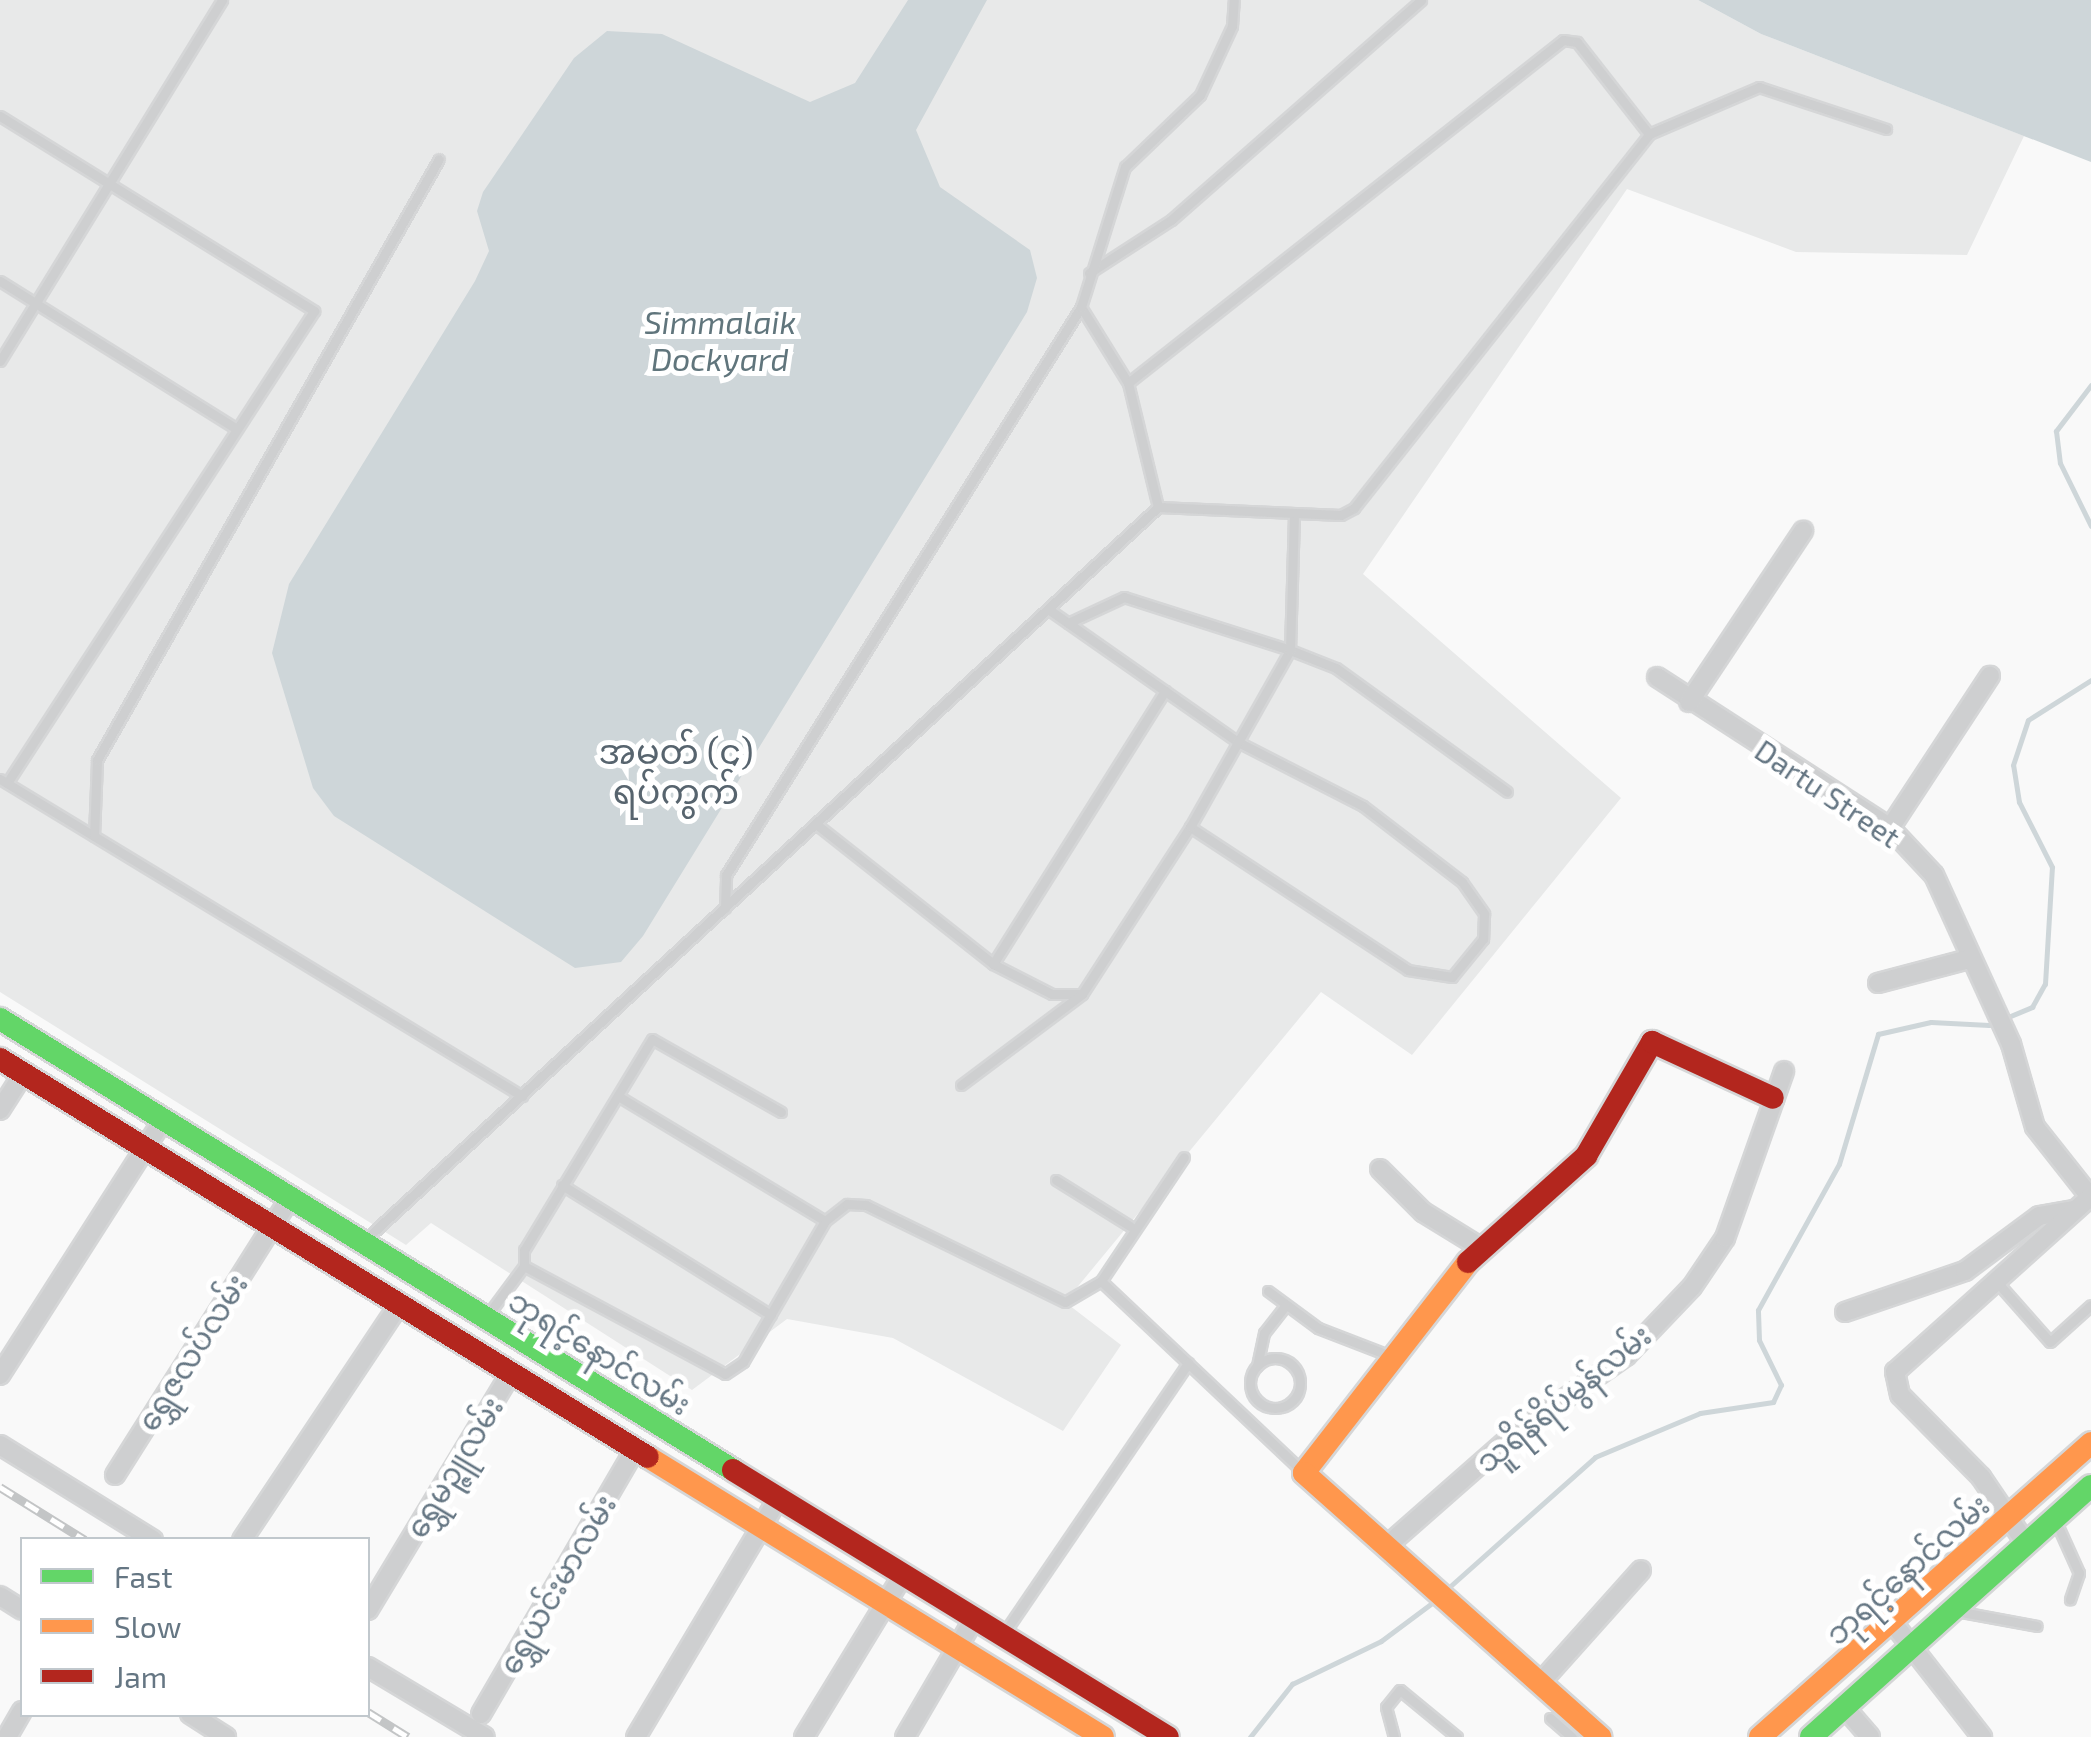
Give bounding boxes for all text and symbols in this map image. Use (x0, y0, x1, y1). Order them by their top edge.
water label: Simmalaik Dockyard (644, 303, 796, 378)
district label: အမှတ် (၄) ရပ်ကွက် (599, 729, 753, 811)
street label: Dartu Street (1749, 731, 1907, 855)
street label: ရွှေဇလပ်လမ်း (130, 1267, 254, 1437)
street label: ဘုရင့်နောင်လမ်း (503, 1282, 697, 1422)
street label: သူရိန်ရိပ်မွန်လမ်း (1468, 1317, 1658, 1479)
street label: ရွှေမဉ္ဇူလမ်း (398, 1390, 510, 1544)
street label: ဘုရင့်နောင်လမ်း (1818, 1486, 1996, 1652)
street label: ရွှေယင်းမာလမ်း (491, 1488, 623, 1680)
legend (20, 1537, 370, 1717)
text: Fast (114, 1558, 173, 1594)
text: Slow (114, 1608, 181, 1644)
text: Jam (114, 1658, 167, 1694)

